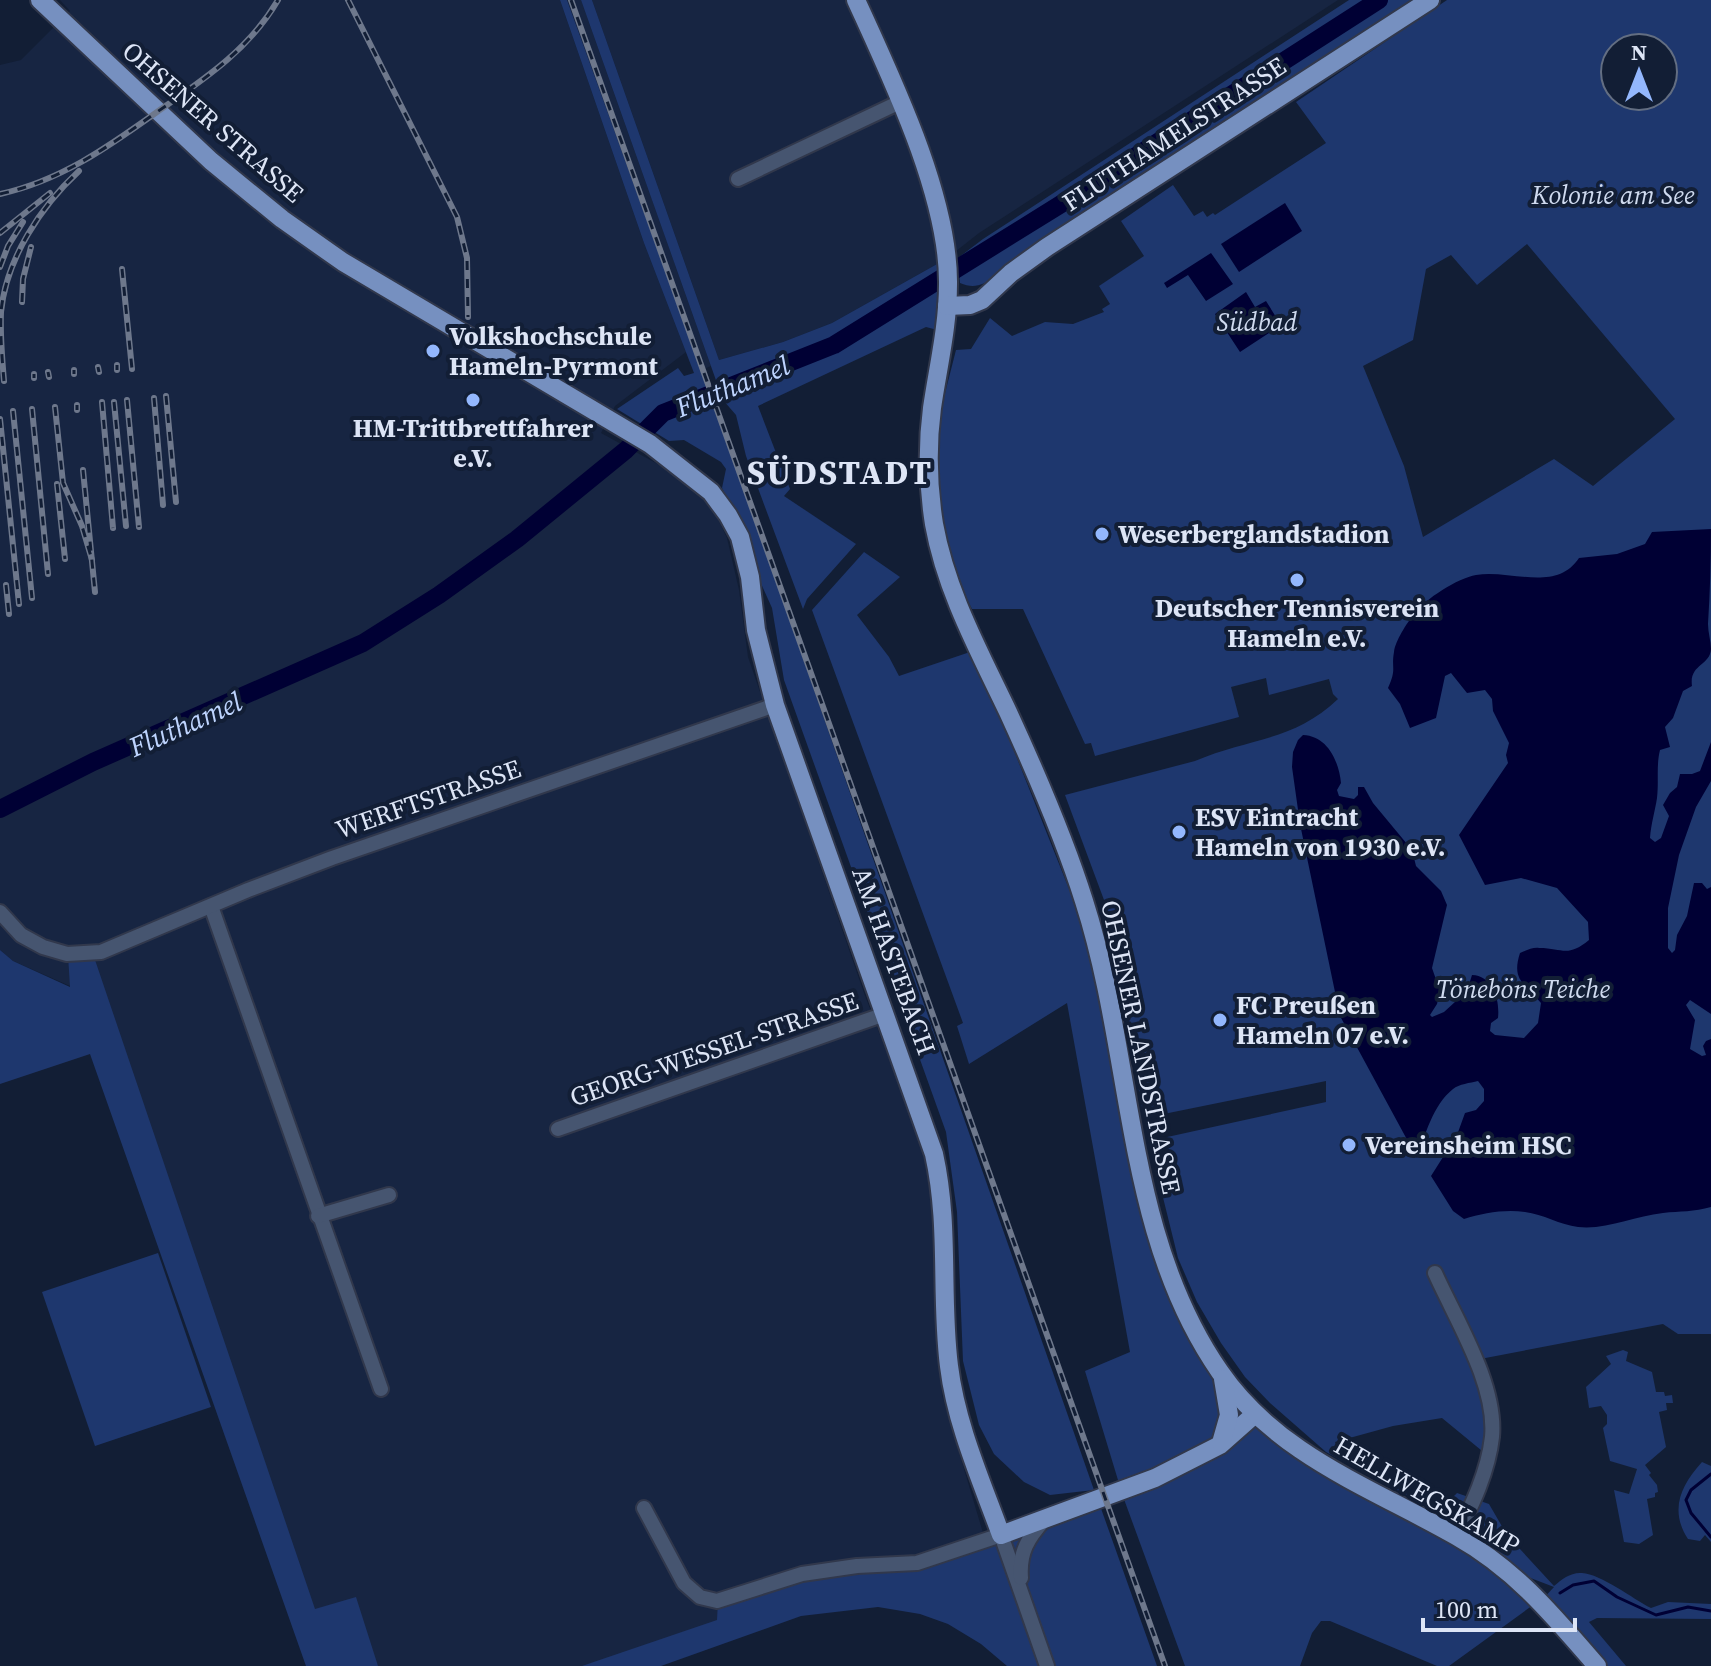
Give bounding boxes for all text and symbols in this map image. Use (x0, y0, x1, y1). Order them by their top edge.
north arrow (1599, 32, 1679, 112)
street label: OHSENER STRASSE (115, 33, 311, 211)
text: N (1631, 37, 1647, 67)
street label: FLUTHAMELSTRASSE (1055, 48, 1293, 220)
park label: Kolonie am See (1531, 177, 1695, 213)
park label: Südbad (1217, 304, 1298, 340)
place label: Volkshochschule Hameln-Pyrmont (449, 318, 659, 384)
marker: Volkshochschule Hameln-Pyrmont (424, 342, 442, 360)
water label: Fluthamel (668, 346, 795, 426)
marker: HM-Trittbrettfahrer e.V. (464, 391, 482, 409)
place label: HM-Trittbrettfahrer e.V. (353, 410, 594, 476)
district label: SÜDSTADT (747, 449, 933, 495)
place label: Weserberglandstadion (1118, 516, 1390, 552)
marker: Weserberglandstadion (1093, 525, 1111, 543)
marker: Deutscher Tennisverein Hameln e.V. (1288, 571, 1306, 589)
place label: Deutscher Tennisverein Hameln e.V. (1155, 590, 1439, 656)
water label: Fluthamel (122, 682, 248, 766)
street label: WERFTSTRASSE (331, 750, 525, 848)
place label: ESV Eintracht Hameln von 1930 e.V. (1195, 799, 1446, 865)
marker: ESV Eintracht Hameln von 1930 e.V. (1170, 823, 1188, 841)
street label: AM HASTEBACH (843, 862, 945, 1060)
street label: OHSENER LANDSTRASSE (1092, 897, 1190, 1197)
park label: Töneböns Teiche (1436, 971, 1610, 1007)
street label: GEORG-WESSEL-STRASSE (565, 983, 863, 1115)
place label: FC Preußen Hameln 07 e.V. (1236, 987, 1409, 1053)
marker: FC Preußen Hameln 07 e.V. (1211, 1011, 1229, 1029)
place label: Vereinsheim HSC (1365, 1127, 1571, 1163)
marker: Vereinsheim HSC (1340, 1136, 1358, 1154)
street label: HELLWEGSKAMP (1328, 1427, 1526, 1563)
scale bar (1423, 1582, 1575, 1632)
text: 100 m (1435, 1593, 1498, 1626)

